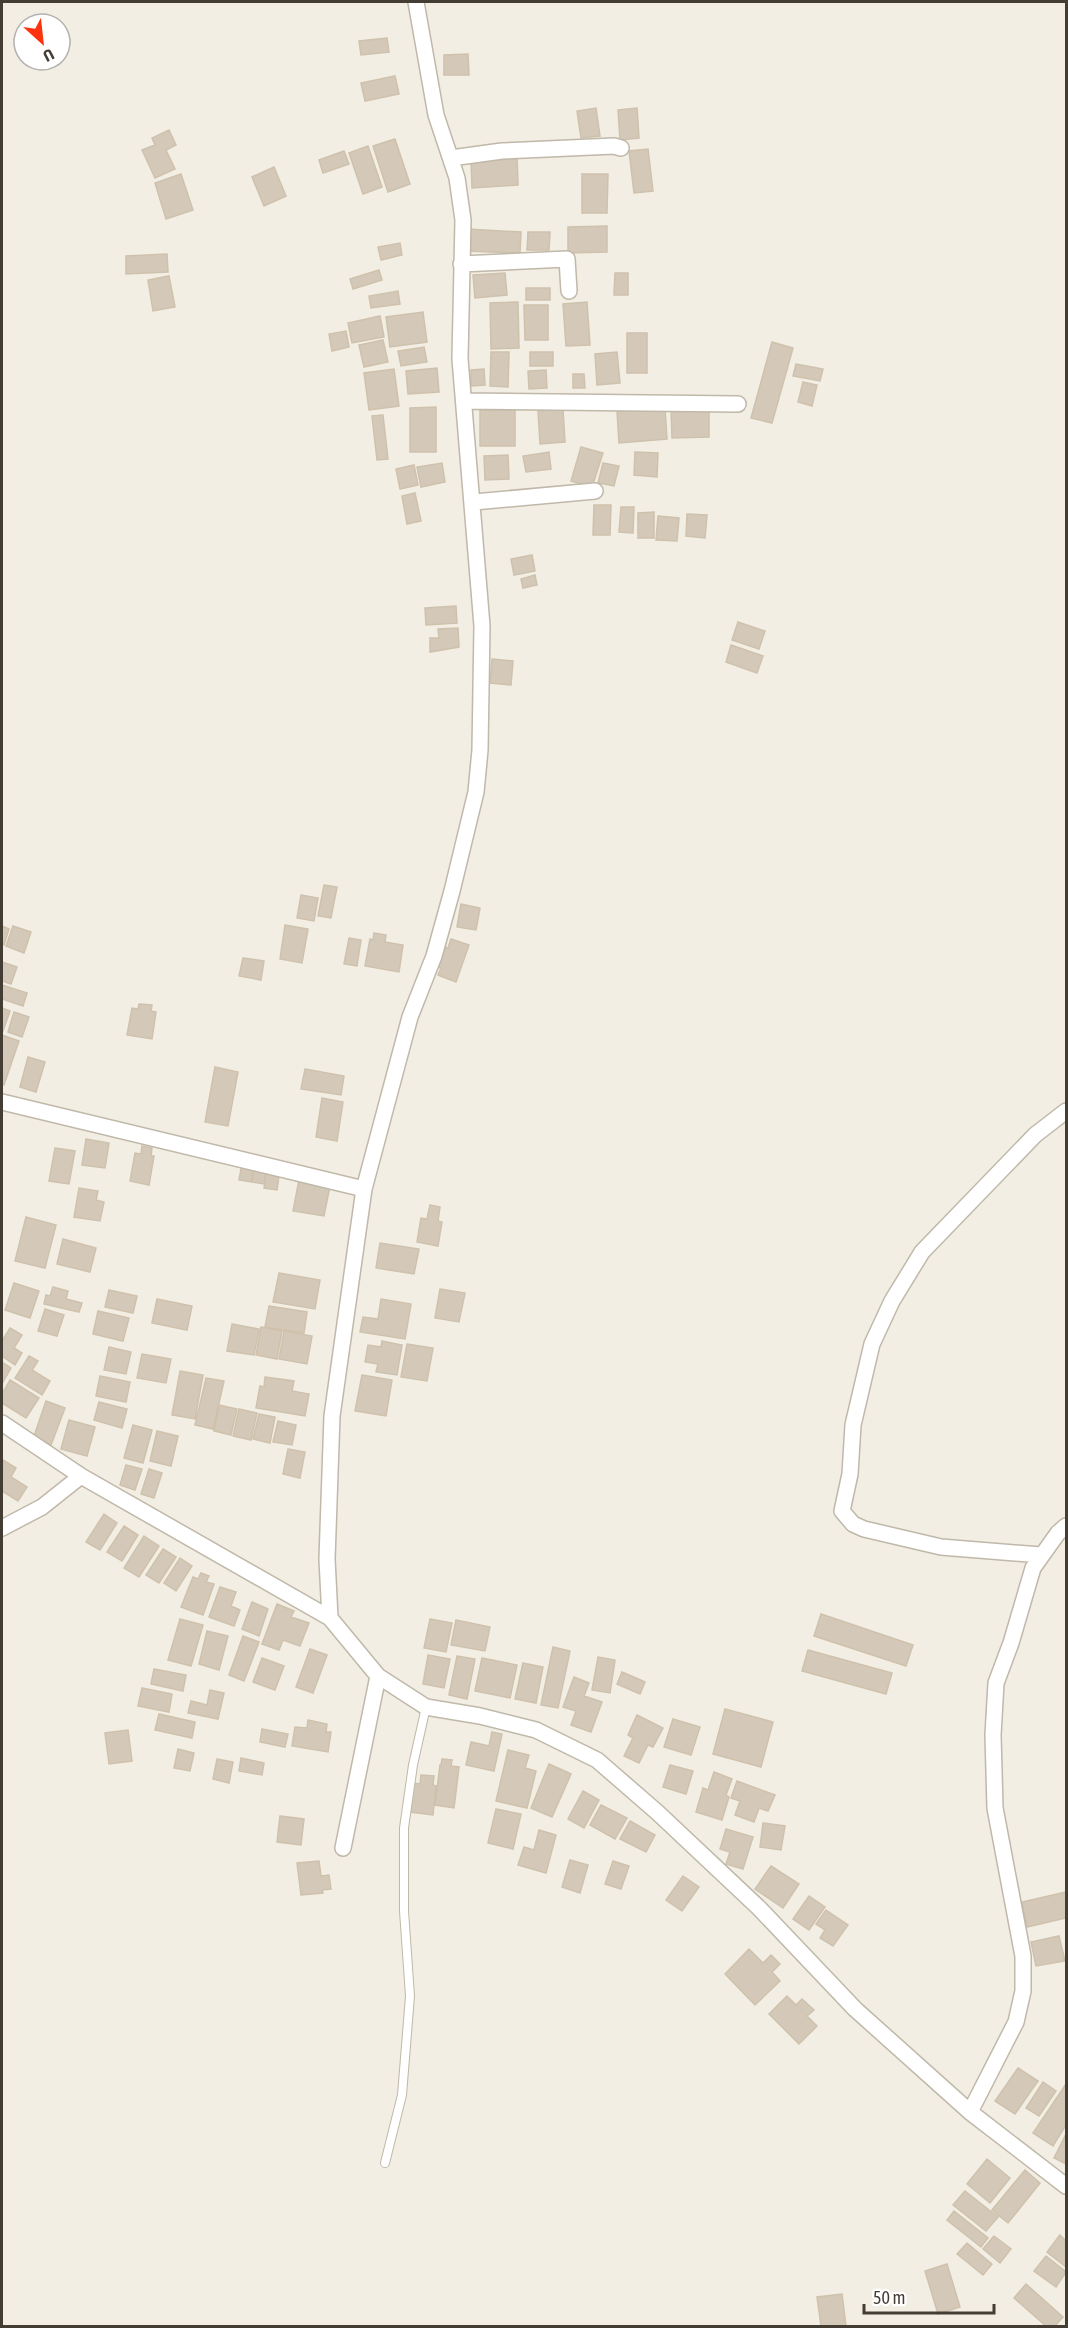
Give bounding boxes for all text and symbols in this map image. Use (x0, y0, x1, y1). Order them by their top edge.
north arrow (12, 12, 72, 72)
text: U (41, 45, 57, 66)
scale bar (864, 2277, 994, 2315)
text: 50 m (873, 2287, 905, 2308)

